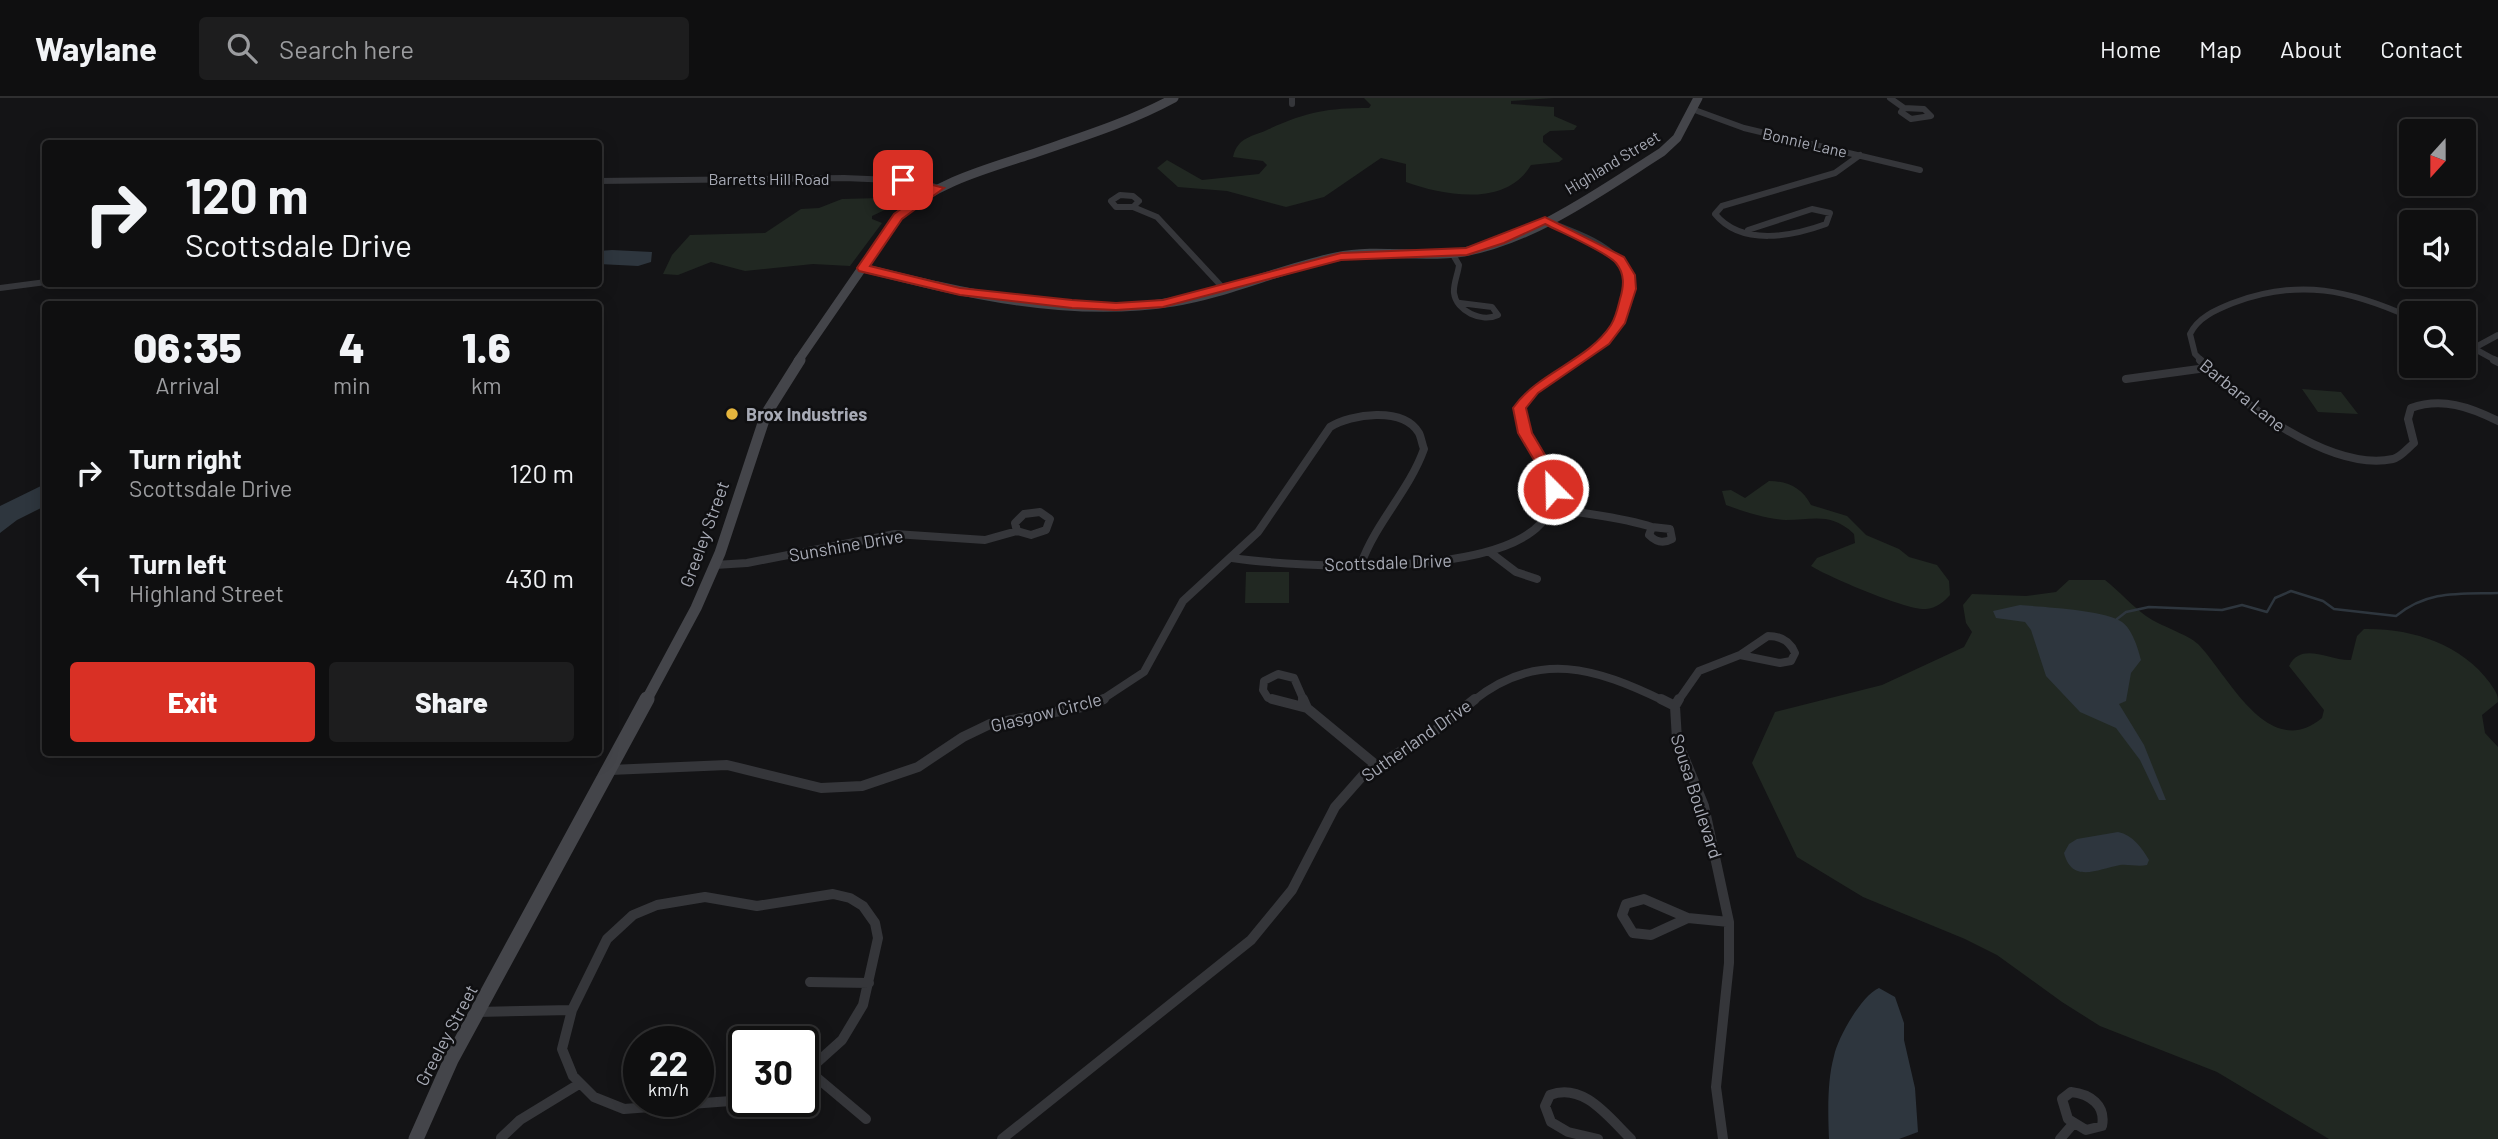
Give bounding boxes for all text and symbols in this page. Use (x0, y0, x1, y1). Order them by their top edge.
search box (199, 17, 689, 80)
text: Waylane (35, 28, 157, 68)
icon: search (223, 29, 261, 67)
text: Search here (279, 33, 414, 64)
text: Home (2100, 34, 2161, 63)
text: Map (2199, 34, 2242, 63)
text: About (2280, 34, 2342, 63)
text: Contact (2380, 34, 2463, 63)
north arrow (2399, 119, 2476, 196)
map controls (2399, 119, 2476, 378)
street label: Bonnie Lane (1761, 123, 1849, 161)
street label: Highland Street (1561, 126, 1663, 198)
pin (873, 150, 933, 210)
icon: arrive (884, 161, 922, 199)
text: 120 m (185, 165, 308, 224)
icon: right (70, 168, 161, 259)
street label: Barretts Hill Road (708, 169, 830, 188)
button: sound (2399, 210, 2476, 287)
text: Scottsdale Drive (185, 225, 412, 263)
button: search (2399, 301, 2476, 378)
text: 06:35 (133, 321, 242, 371)
text: 4 (339, 321, 365, 371)
text: 1.6 (462, 321, 511, 371)
street label: Barbara Lane (2196, 354, 2290, 436)
text: Arrival (155, 371, 220, 399)
text: min (333, 371, 370, 399)
text: km (471, 371, 501, 399)
place label: Brox Industries (746, 403, 867, 425)
marker: Brox Industries (724, 406, 740, 422)
text: Turn right (129, 443, 242, 474)
position arrow (1516, 452, 1590, 526)
icon: right (70, 454, 108, 492)
text: 120 m (510, 457, 574, 488)
text: Scottsdale Drive (129, 474, 292, 502)
street label: Greeley Street (675, 478, 733, 590)
street label: Sunshine Drive (787, 524, 905, 566)
text: Turn left (129, 548, 227, 579)
street label: Scottsdale Drive (1324, 549, 1452, 575)
icon: left (70, 559, 108, 597)
text: 430 m (505, 562, 574, 593)
text: Highland Street (129, 579, 284, 607)
button: Exit (70, 662, 315, 742)
button: Share (329, 662, 574, 742)
street label: Glasgow Circle (988, 688, 1104, 736)
street label: Sutherland Drive (1357, 694, 1475, 786)
street label: Sousa Boulevard (1667, 731, 1727, 861)
street label: Greeley Street (410, 981, 482, 1089)
speed limit sign: 30 (728, 1026, 819, 1117)
text: 22 (649, 1041, 688, 1083)
text: km/h (648, 1078, 689, 1100)

